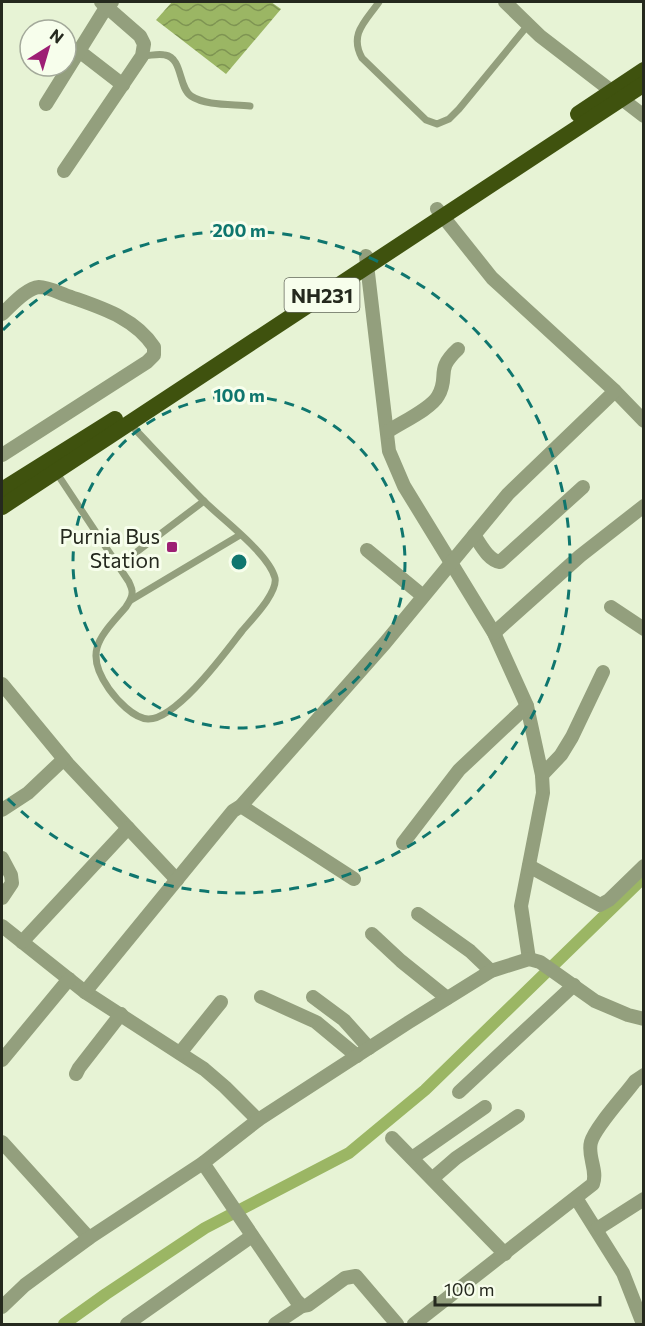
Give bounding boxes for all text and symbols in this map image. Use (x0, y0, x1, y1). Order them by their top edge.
north arrow (18, 18, 78, 78)
text: N (47, 24, 68, 47)
text: 200 m (212, 219, 266, 241)
road number: NH231 (284, 278, 360, 312)
text: 100 m (213, 384, 265, 406)
place label: Purnia Bus Station (59, 523, 160, 572)
marker: Purnia Bus Station (165, 540, 179, 554)
centre of rings (229, 552, 249, 572)
scale bar (435, 1269, 600, 1307)
text: 100 m (444, 1278, 494, 1300)

